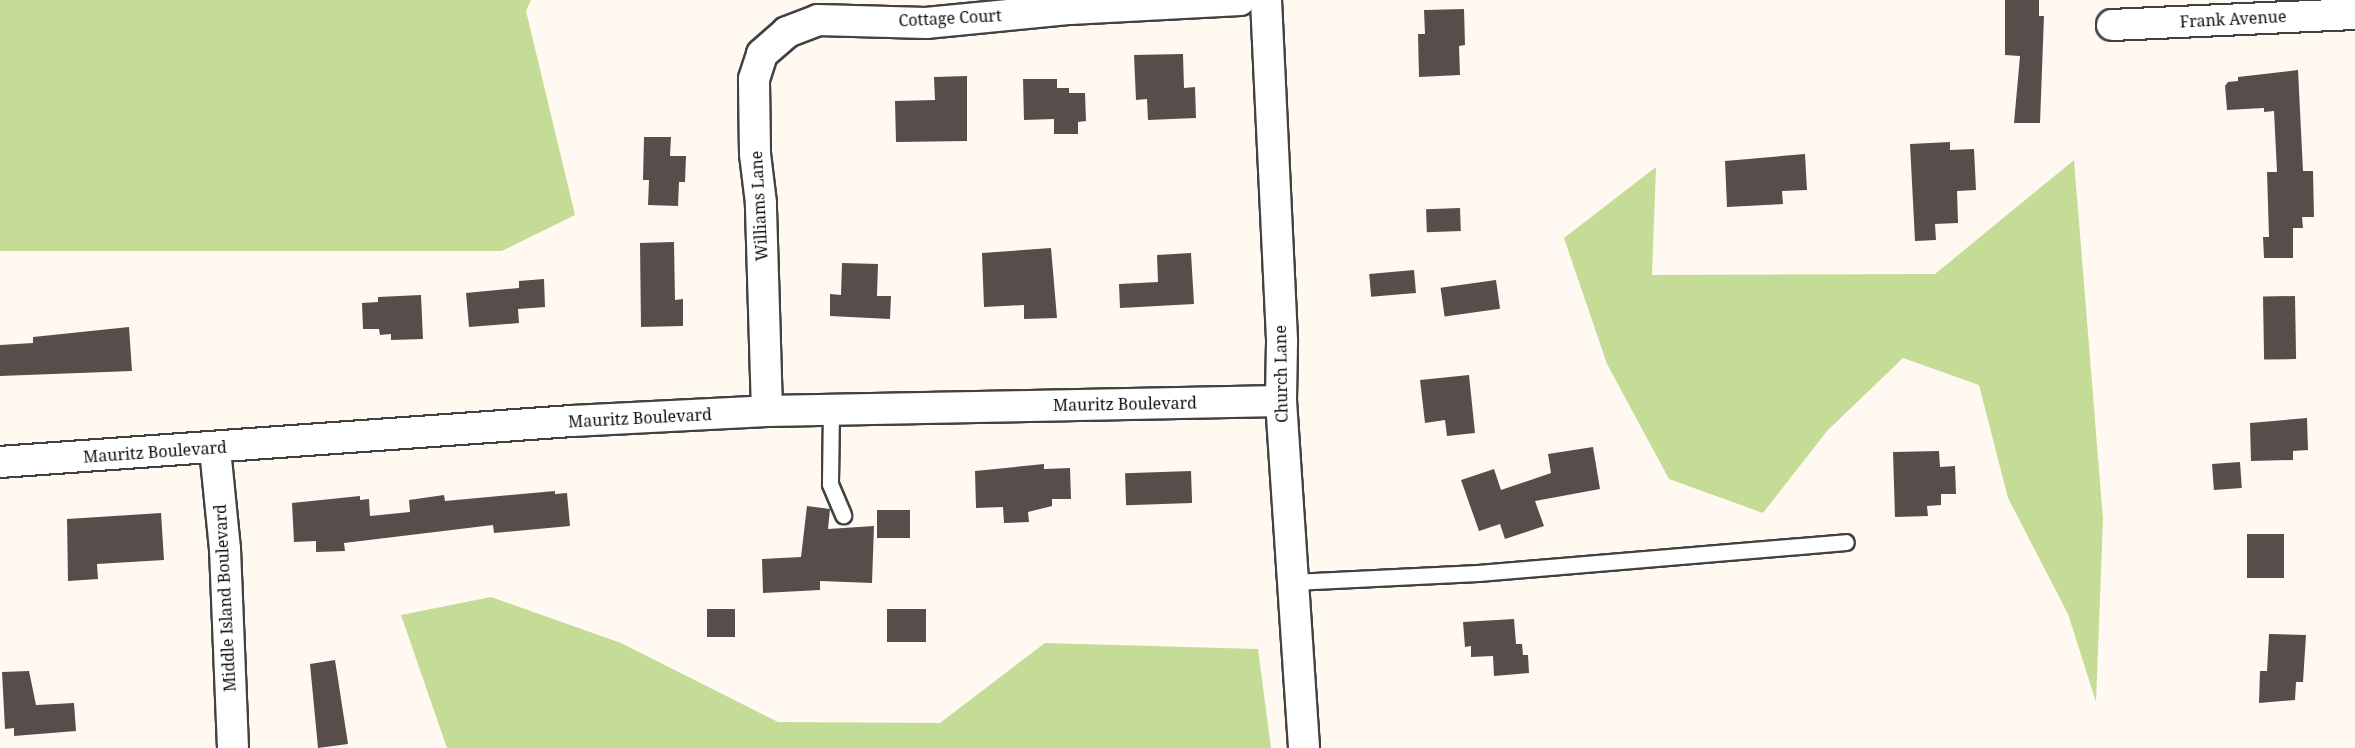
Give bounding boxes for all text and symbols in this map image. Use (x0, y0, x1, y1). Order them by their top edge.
street label: Cottage Court (898, 6, 1002, 30)
street label: Frank Avenue (2179, 7, 2287, 31)
street label: Williams Lane (747, 150, 771, 262)
street label: Church Lane (1271, 325, 1291, 423)
street label: Mauritz Boulevard (1053, 393, 1197, 415)
street label: Mauritz Boulevard (568, 405, 712, 431)
street label: Mauritz Boulevard (83, 437, 227, 467)
street label: Middle Island Boulevard (210, 504, 240, 692)

